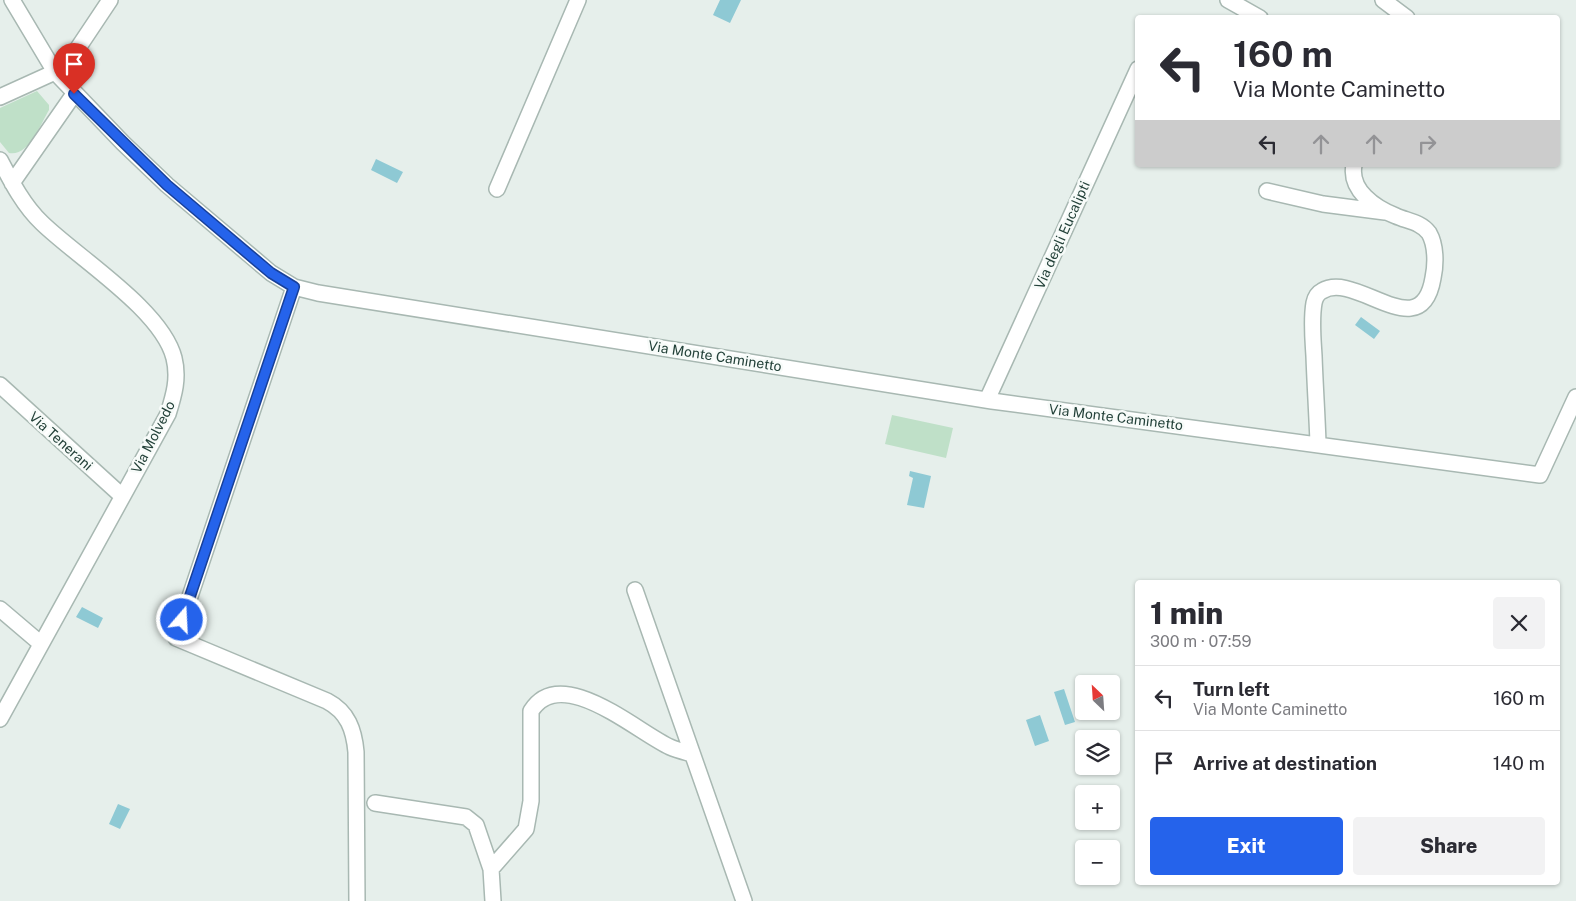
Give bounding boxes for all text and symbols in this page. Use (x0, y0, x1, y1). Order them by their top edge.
text: 160 m (1233, 34, 1333, 75)
icon: left (1150, 35, 1215, 100)
pin (53, 43, 95, 94)
icon: arrive (60, 50, 88, 78)
text: Via Monte Caminetto (1233, 76, 1445, 102)
icon: left (1254, 130, 1282, 158)
icon: ahead (1307, 130, 1335, 158)
icon: ahead (1360, 130, 1388, 158)
icon: right (1413, 130, 1441, 158)
street label: Via degli Eucalipti (1031, 179, 1093, 291)
street label: Via Monte Caminetto (647, 338, 783, 374)
street label: Via Molvedo (128, 398, 178, 476)
street label: Via Monte Caminetto (1048, 401, 1184, 433)
street label: Via Tenerani (26, 408, 96, 474)
position arrow (155, 593, 207, 645)
text: 1 min (1150, 595, 1223, 631)
button: close (1493, 597, 1545, 649)
text: 300 m · 07:59 (1150, 632, 1251, 651)
north arrow (1075, 675, 1120, 720)
map controls (1075, 675, 1120, 885)
text: Turn left (1193, 678, 1270, 700)
icon: left (1150, 684, 1178, 712)
text: 160 m (1493, 687, 1545, 709)
text: Via Monte Caminetto (1193, 700, 1347, 719)
button: layers (1075, 730, 1120, 775)
icon: arrive (1150, 749, 1178, 777)
text: Arrive at destination (1193, 752, 1377, 774)
text: 140 m (1493, 752, 1545, 774)
button: + (1075, 785, 1120, 830)
button: Exit (1150, 817, 1343, 875)
button: Share (1353, 817, 1545, 875)
button: − (1075, 840, 1120, 885)

